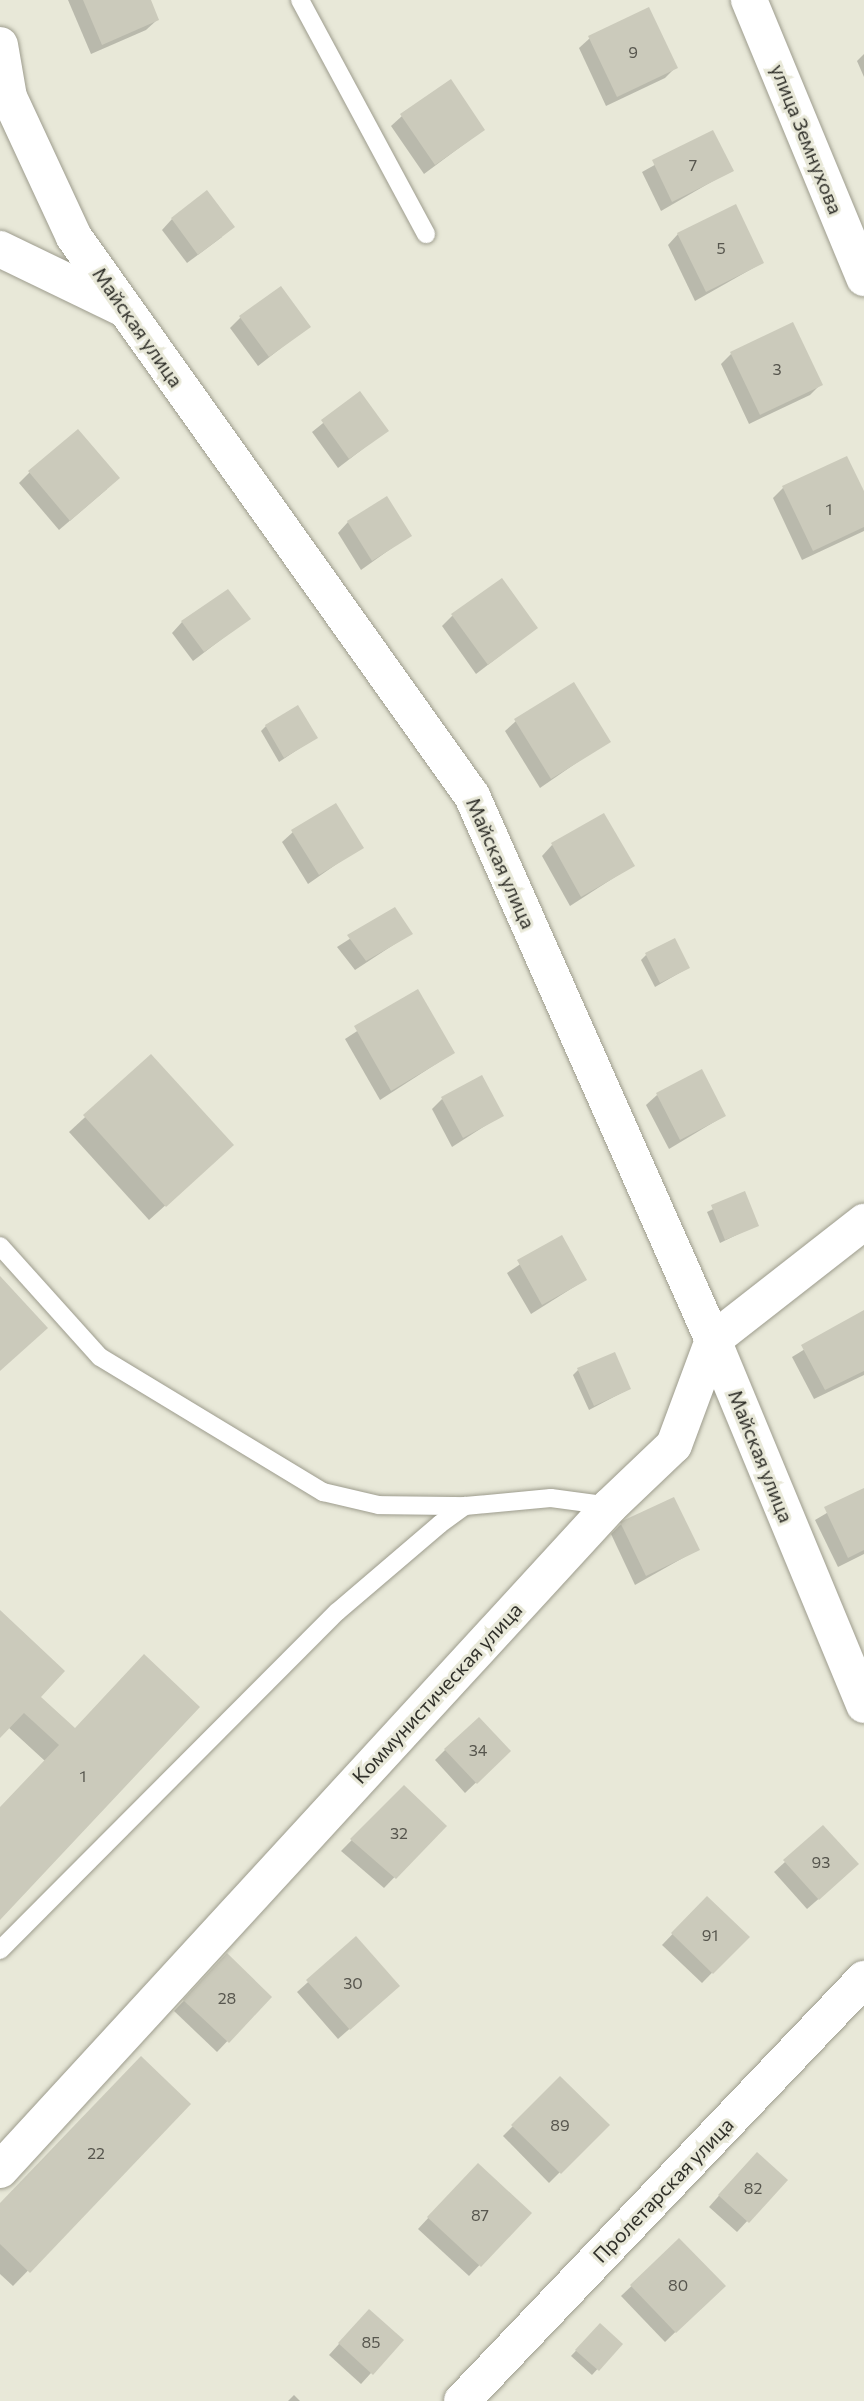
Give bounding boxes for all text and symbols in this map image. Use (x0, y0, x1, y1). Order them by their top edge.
house number: 9 (628, 42, 638, 62)
street label: улица Земнухова (766, 60, 848, 218)
house number: 7 (689, 155, 697, 175)
house number: 5 (716, 238, 726, 258)
street label: Майская улица (88, 262, 188, 392)
house number: 3 (772, 359, 782, 379)
house number: 1 (826, 499, 832, 519)
street label: Майская улица (461, 794, 541, 932)
street label: Майская улица (724, 1386, 798, 1526)
street label: Коммунистическая улица (347, 1598, 527, 1788)
house number: 34 (469, 1740, 487, 1760)
house number: 1 (80, 1766, 86, 1786)
house number: 32 (390, 1823, 408, 1843)
house number: 93 (812, 1852, 830, 1872)
house number: 91 (702, 1925, 718, 1945)
house number: 30 (343, 1973, 363, 1993)
house number: 28 (218, 1988, 236, 2008)
street label: Пролетарская улица (588, 2113, 738, 2267)
house number: 89 (550, 2115, 570, 2135)
house number: 22 (87, 2143, 105, 2163)
house number: 82 (744, 2178, 762, 2198)
house number: 87 (471, 2205, 489, 2225)
house number: 80 (668, 2275, 688, 2295)
house number: 85 (362, 2332, 380, 2352)

